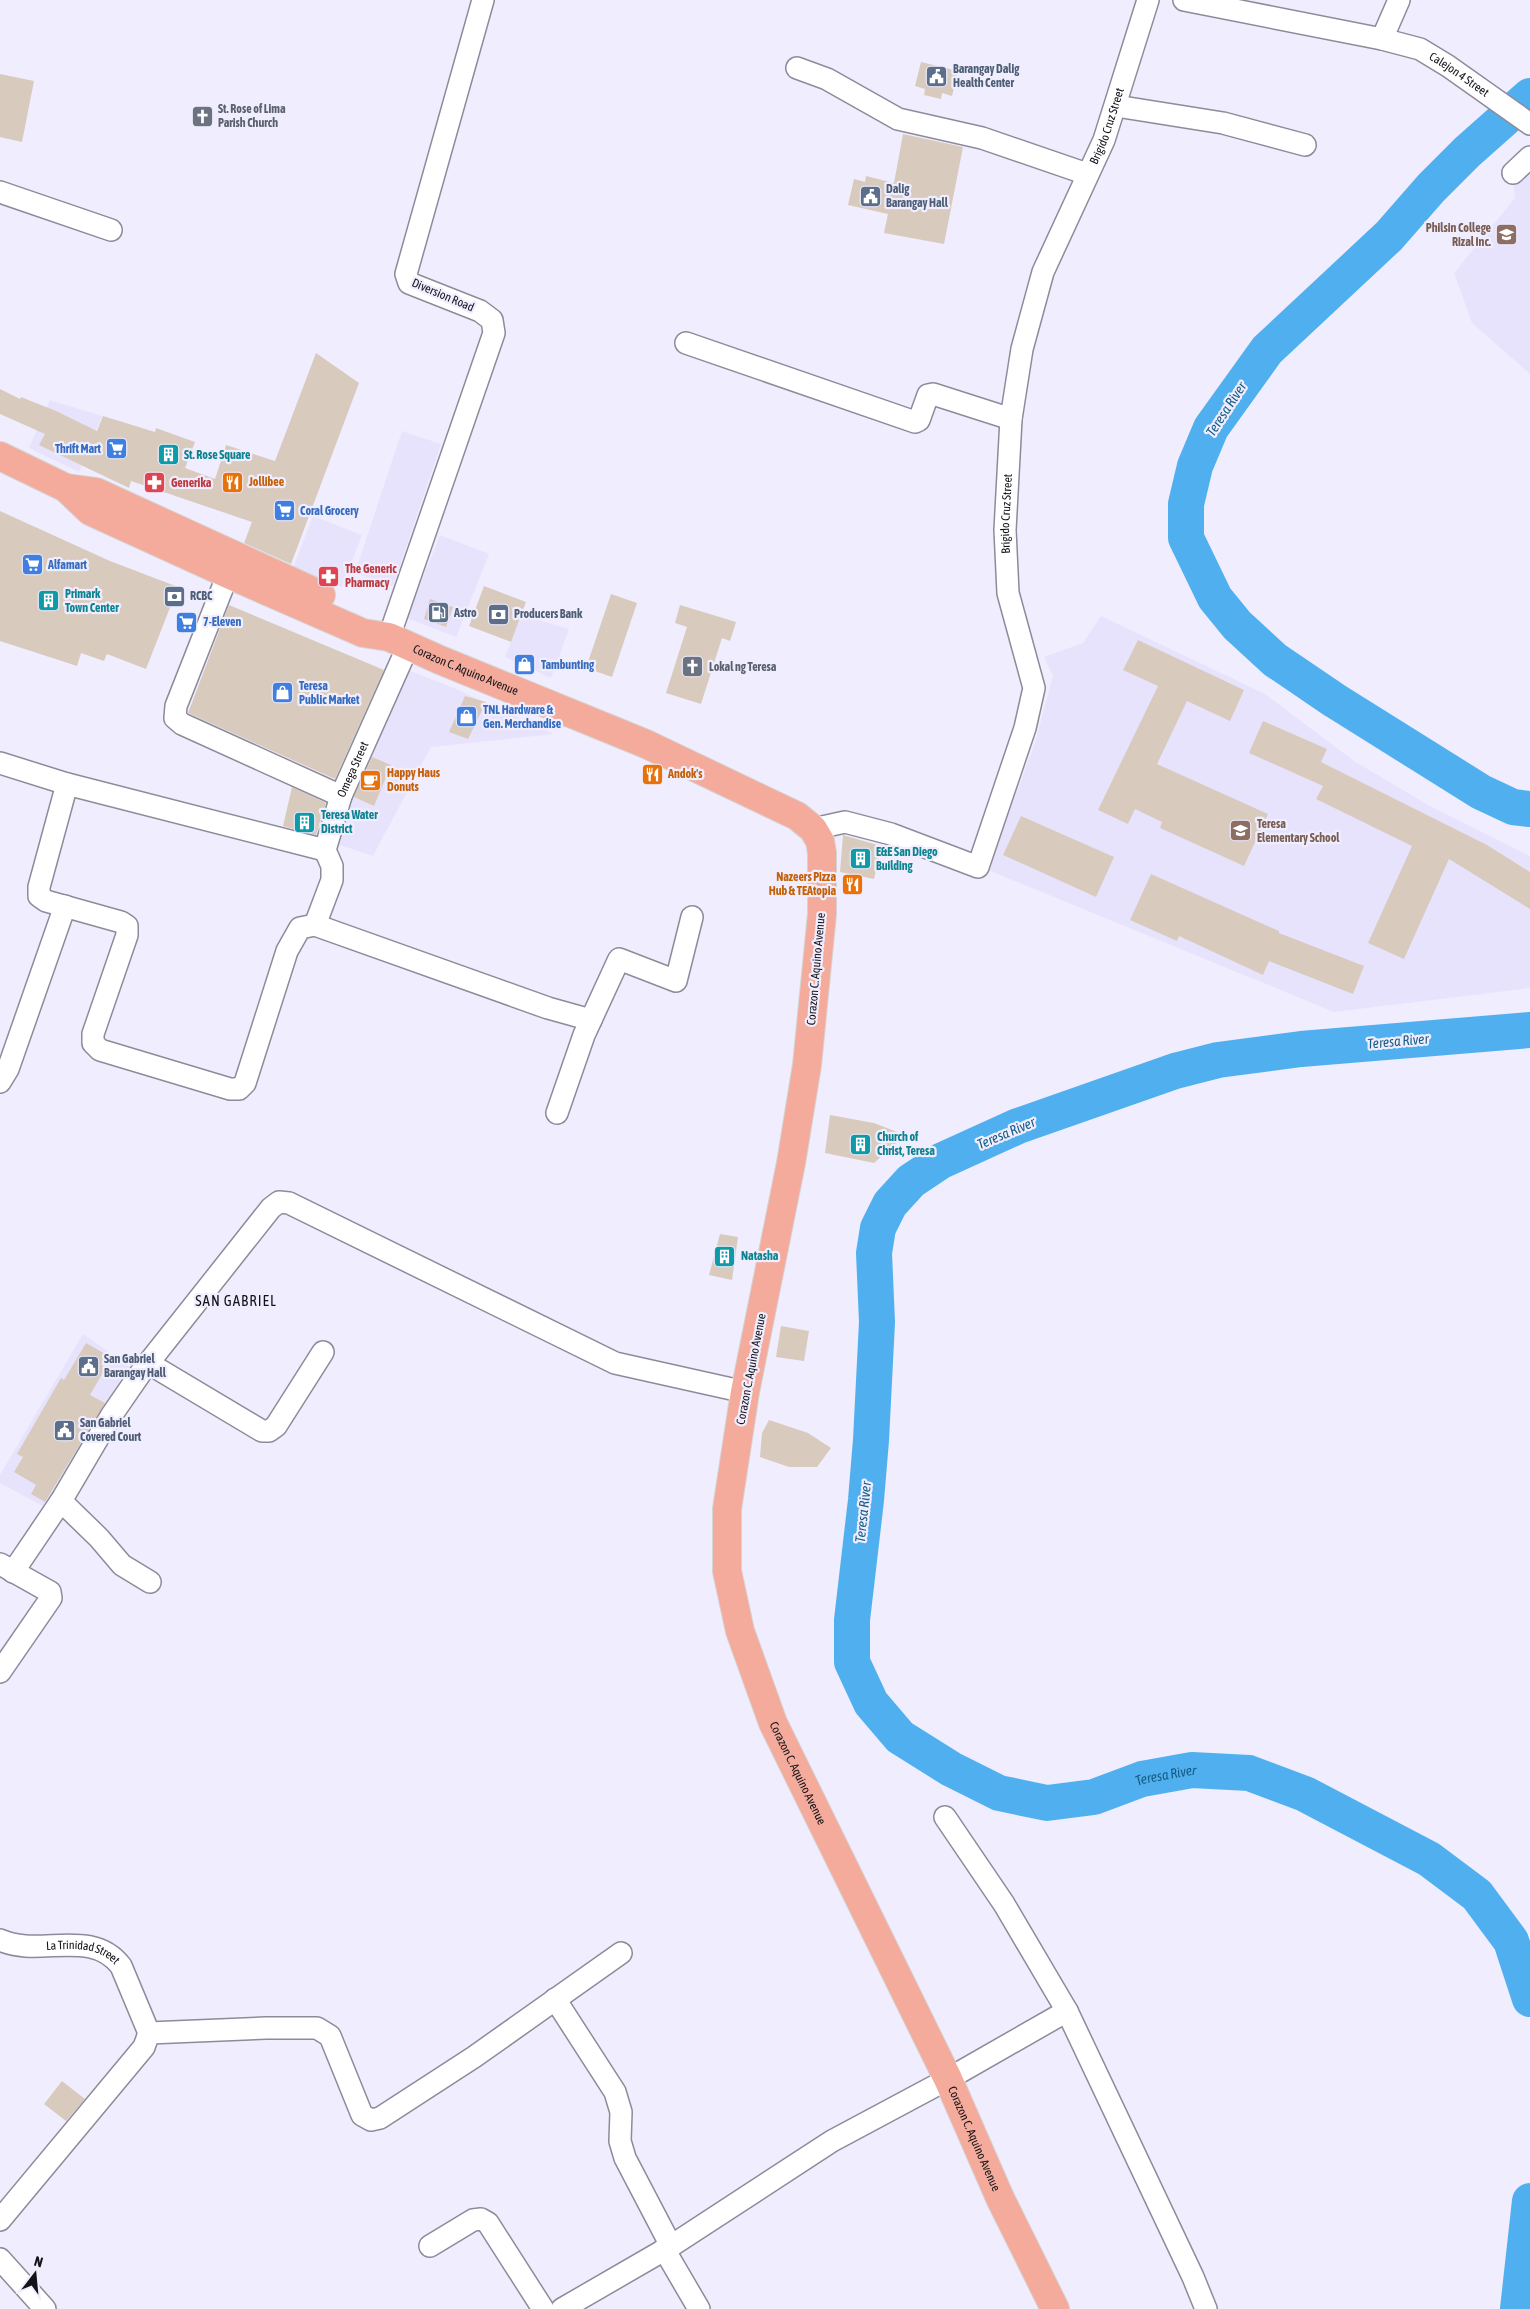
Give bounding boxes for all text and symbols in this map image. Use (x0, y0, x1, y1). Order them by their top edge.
street label: Calejon 4 Street (1427, 49, 1492, 100)
place label: Barangay Dalig Health Center (953, 62, 1020, 90)
public building icon: Barangay Dalig Health Center (925, 64, 949, 88)
street label: Brigido Cruz Street (1087, 86, 1127, 166)
place label: St. Rose of Lima Parish Church (218, 102, 286, 130)
church icon: St. Rose of Lima Parish Church (190, 104, 214, 128)
place label: Dalig Barangay Hall (886, 182, 949, 210)
public building icon: Dalig Barangay Hall (858, 184, 882, 208)
place label: Philsin College Rizal Inc. (1426, 221, 1492, 249)
school or university icon: Philsin College Rizal Inc. (1495, 223, 1519, 247)
street label: Diversion Road (410, 276, 476, 314)
water label: Teresa River (1203, 378, 1250, 439)
supermarket icon: Thrift Mart (105, 437, 129, 461)
place label: Thrift Mart (55, 442, 102, 456)
building icon: St. Rose Square (156, 443, 180, 467)
place label: St. Rose Square (184, 448, 251, 462)
restaurant icon: Jollibee (221, 470, 245, 494)
pharmacy icon: Generika (143, 471, 167, 495)
street label: Brigido Cruz Street (998, 473, 1015, 554)
place label: Jollibee (248, 475, 285, 489)
place label: Generika (171, 476, 212, 490)
supermarket icon: Coral Grocery (272, 499, 296, 523)
place label: Coral Grocery (300, 504, 359, 518)
supermarket icon: Alfamart (20, 553, 44, 577)
place label: Alfamart (47, 558, 88, 572)
place label: The Generic Pharmacy (345, 562, 397, 590)
pharmacy icon: The Generic Pharmacy (317, 564, 341, 588)
bank icon: RCBC (162, 584, 186, 608)
place label: Primark Town Center (65, 587, 119, 615)
building icon: Primark Town Center (37, 589, 61, 613)
place label: RCBC (190, 589, 213, 603)
fuel station icon: Astro (426, 601, 450, 625)
bank icon: Producers Bank (486, 602, 510, 626)
place label: Astro (453, 606, 477, 620)
place label: Producers Bank (514, 607, 583, 621)
supermarket icon: 7-Eleven (175, 610, 199, 634)
place label: 7-Eleven (203, 615, 241, 629)
street label: Corazon C. Aquino Avenue (411, 642, 520, 698)
shop icon: Tambunting (513, 653, 537, 677)
church icon: Lokal ng Teresa (681, 655, 705, 679)
place label: Tambunting (541, 658, 595, 672)
place label: Lokal ng Teresa (709, 660, 777, 674)
place label: Teresa Public Market (299, 679, 360, 707)
shop icon: Teresa Public Market (271, 681, 295, 705)
place label: TNL Hardware & Gen. Merchandise (483, 703, 562, 731)
shop icon: TNL Hardware & Gen. Merchandise (455, 705, 479, 729)
street label: Omega Street (334, 739, 372, 800)
restaurant icon: Andok's (640, 762, 664, 786)
place label: Happy Haus Donuts (387, 766, 441, 794)
place label: Andok's (667, 767, 703, 781)
cafe icon: Happy Haus Donuts (359, 768, 383, 792)
place label: Teresa Water District (321, 808, 378, 836)
building icon: Teresa Water District (293, 810, 317, 834)
place label: Teresa Elementary School (1257, 817, 1340, 845)
school or university icon: Teresa Elementary School (1229, 819, 1253, 843)
place label: E&E San Diego Building (876, 845, 938, 873)
building icon: E&E San Diego Building (848, 847, 872, 871)
place label: Nazeers Pizza Hub & TEAtopia (769, 870, 836, 898)
restaurant icon: Nazeers Pizza Hub & TEAtopia (840, 872, 864, 896)
street label: Corazon C. Aquino Avenue (804, 912, 828, 1026)
water label: Teresa River (1367, 1030, 1430, 1052)
water label: Teresa River (975, 1113, 1038, 1152)
place label: Church of Christ, Teresa (877, 1130, 935, 1158)
building icon: Church of Christ, Teresa (849, 1132, 873, 1156)
building icon: Natasha (713, 1244, 737, 1268)
place label: Natasha (741, 1249, 779, 1263)
district label: SAN GABRIEL (195, 1292, 277, 1309)
street label: Corazon C. Aquino Avenue (733, 1312, 769, 1426)
place label: San Gabriel Barangay Hall (104, 1352, 167, 1380)
public building icon: San Gabriel Barangay Hall (76, 1354, 100, 1378)
place label: San Gabriel Covered Court (80, 1416, 142, 1444)
public building icon: San Gabriel Covered Court (52, 1418, 76, 1442)
water label: Teresa River (852, 1480, 874, 1543)
street label: Corazon C. Aquino Avenue (766, 1719, 829, 1827)
water label: Teresa River (1133, 1762, 1197, 1789)
street label: La Trinidad Street (46, 1938, 123, 1967)
street label: Corazon C. Aquino Avenue (945, 2084, 1003, 2193)
north arrow (10, 2249, 60, 2299)
text: N (32, 2253, 45, 2270)

